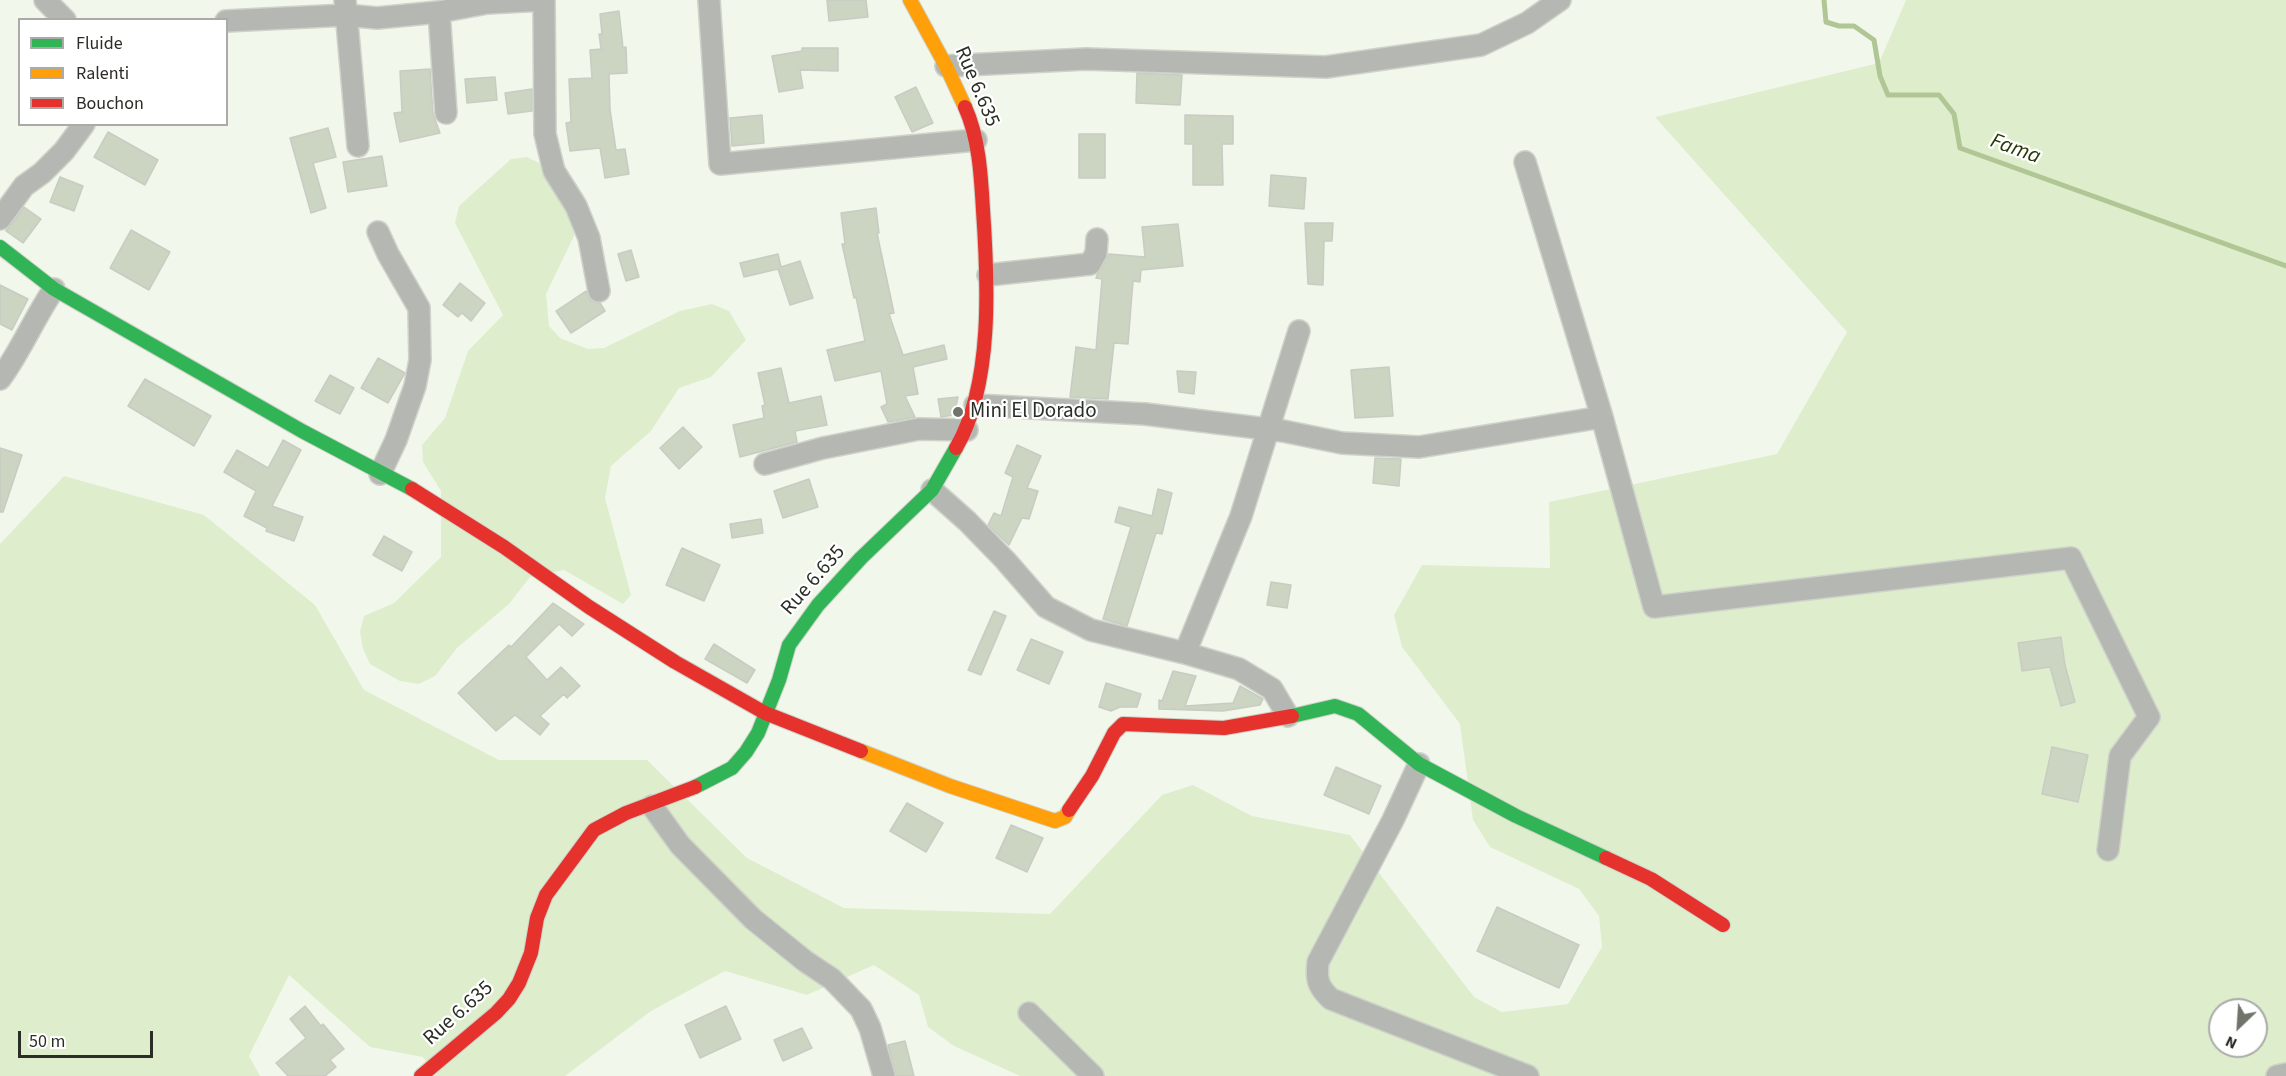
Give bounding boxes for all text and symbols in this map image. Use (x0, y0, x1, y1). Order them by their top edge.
legend (18, 18, 228, 126)
text: Fluide (76, 31, 123, 56)
street label: Rue 6.635 (948, 43, 1004, 131)
text: Ralenti (76, 61, 129, 86)
text: Bouchon (76, 91, 144, 116)
water label: Fama (1986, 129, 2044, 171)
place label: Mini El Dorado (970, 399, 1097, 425)
marker: Mini El Dorado (951, 405, 965, 419)
street label: Rue 6.635 (777, 541, 851, 621)
street label: Rue 6.635 (419, 976, 499, 1052)
north arrow (2208, 998, 2268, 1058)
scale bar (21, 1019, 156, 1057)
text: 50 m (29, 1029, 65, 1054)
text: N (2222, 1030, 2241, 1055)

